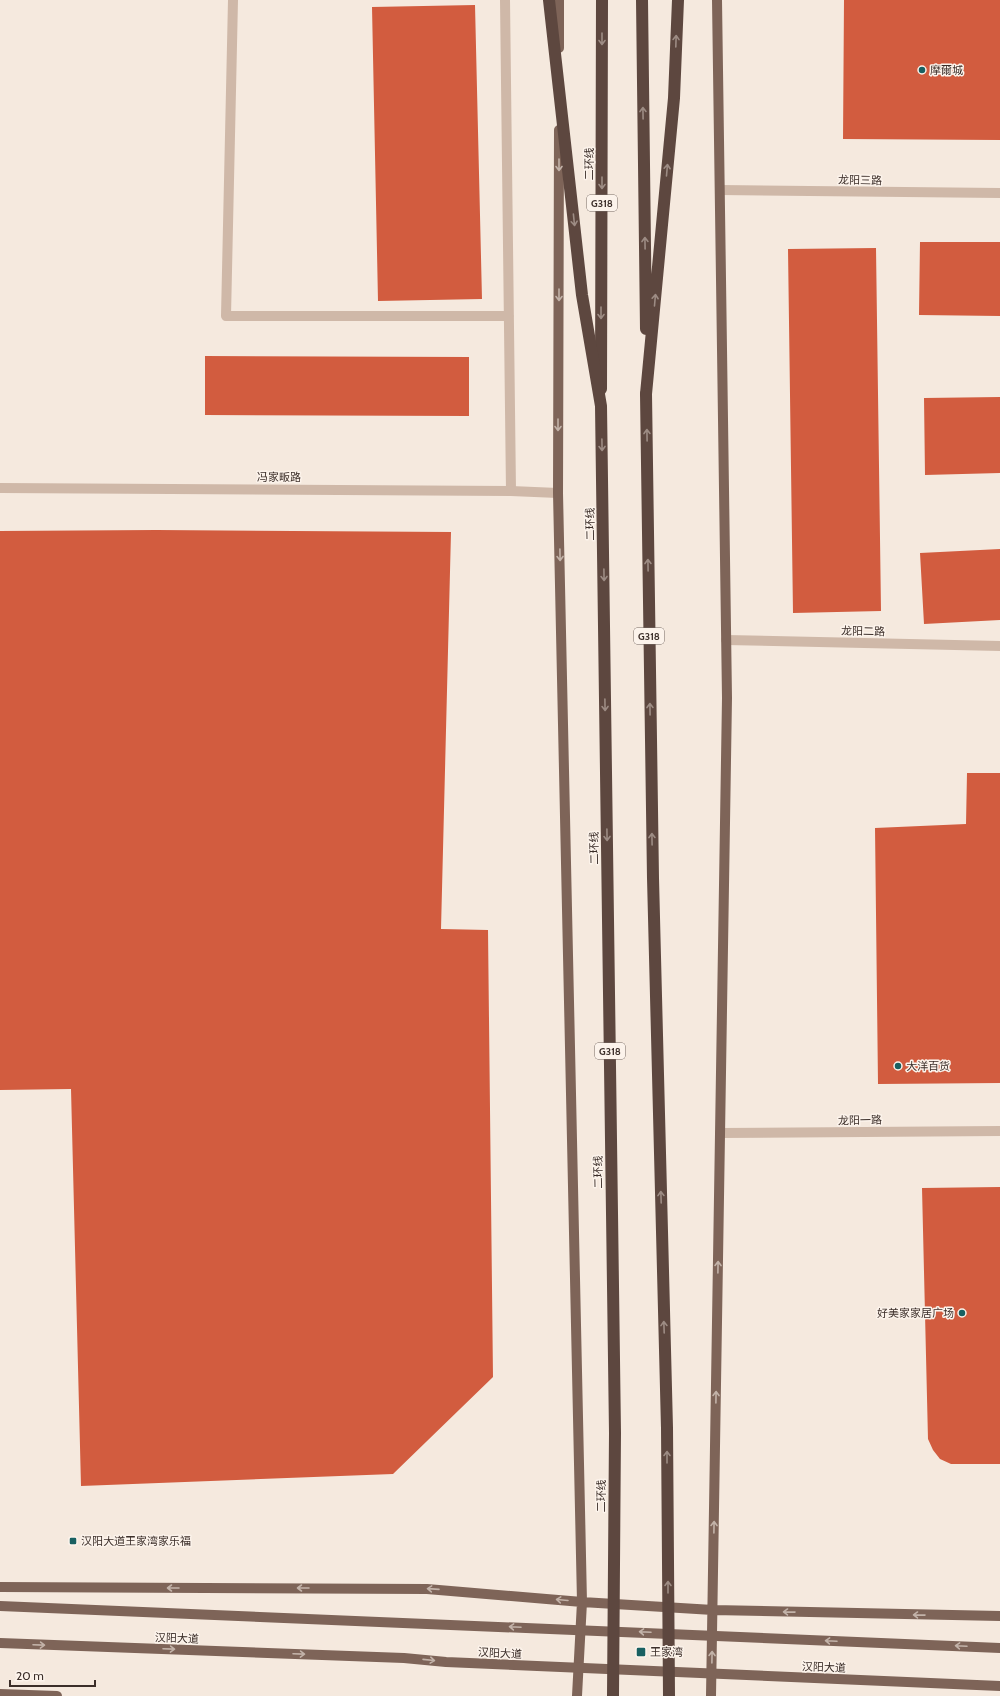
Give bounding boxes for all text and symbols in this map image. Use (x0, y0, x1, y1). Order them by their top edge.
one-way arrow (598, 32, 606, 45)
one-way arrow (672, 35, 680, 48)
place label: 摩爾城 (930, 63, 963, 77)
marker: 摩爾城 (917, 65, 927, 75)
one-way arrow (639, 107, 647, 120)
street label: 二环线 (582, 148, 596, 181)
one-way arrow (555, 158, 563, 171)
one-way arrow (663, 164, 671, 177)
street label: 龙阳三路 (838, 173, 882, 187)
one-way arrow (598, 176, 606, 189)
road number: G318 (587, 195, 617, 211)
one-way arrow (570, 213, 578, 226)
one-way arrow (641, 237, 649, 250)
one-way arrow (555, 288, 563, 301)
one-way arrow (651, 294, 659, 307)
one-way arrow (597, 306, 605, 319)
one-way arrow (554, 418, 562, 431)
one-way arrow (643, 429, 651, 442)
one-way arrow (598, 438, 606, 451)
street label: 冯家畈路 (257, 470, 301, 484)
street label: 二环线 (583, 507, 597, 541)
one-way arrow (556, 548, 564, 561)
one-way arrow (645, 559, 652, 572)
one-way arrow (600, 568, 607, 581)
street label: 龙阳二路 (841, 624, 885, 638)
road number: G318 (634, 628, 664, 644)
one-way arrow (601, 698, 609, 711)
one-way arrow (646, 703, 654, 716)
one-way arrow (603, 828, 611, 841)
street label: 二环线 (587, 831, 601, 865)
one-way arrow (648, 833, 656, 846)
road number: G318 (595, 1043, 625, 1059)
place label: 大洋百货 (906, 1059, 950, 1073)
marker: 大洋百货 (893, 1061, 903, 1071)
street label: 龙阳一路 (838, 1113, 882, 1127)
street label: 二环线 (591, 1155, 605, 1189)
one-way arrow (657, 1191, 665, 1204)
one-way arrow (714, 1261, 722, 1274)
place label: 好美家家居广场 (877, 1306, 954, 1320)
marker: 好美家家居广场 (957, 1308, 967, 1318)
one-way arrow (660, 1321, 668, 1334)
one-way arrow (712, 1391, 720, 1404)
one-way arrow (663, 1451, 671, 1464)
street label: 二环线 (594, 1480, 608, 1513)
one-way arrow (710, 1521, 718, 1534)
place label: 汉阳大道王家湾家乐福 (81, 1534, 191, 1548)
marker: 汉阳大道王家湾家乐福 (68, 1536, 78, 1546)
one-way arrow (664, 1581, 672, 1594)
one-way arrow (167, 1584, 180, 1592)
one-way arrow (297, 1584, 310, 1592)
one-way arrow (427, 1586, 440, 1593)
one-way arrow (556, 1597, 569, 1604)
one-way arrow (783, 1608, 796, 1616)
one-way arrow (913, 1611, 926, 1618)
one-way arrow (509, 1623, 522, 1630)
one-way arrow (639, 1629, 652, 1636)
street label: 汉阳大道 (155, 1630, 199, 1646)
one-way arrow (825, 1637, 838, 1644)
one-way arrow (32, 1641, 45, 1648)
one-way arrow (955, 1643, 968, 1650)
street label: 汉阳大道 (478, 1645, 522, 1661)
place label: 王家湾 (650, 1645, 683, 1659)
one-way arrow (162, 1646, 175, 1653)
marker: 王家湾 (635, 1646, 647, 1658)
one-way arrow (292, 1650, 305, 1658)
one-way arrow (708, 1651, 716, 1664)
one-way arrow (422, 1657, 435, 1664)
street label: 汉阳大道 (802, 1659, 846, 1675)
scale bar (10, 1662, 95, 1688)
text: 20 m (16, 1668, 44, 1683)

